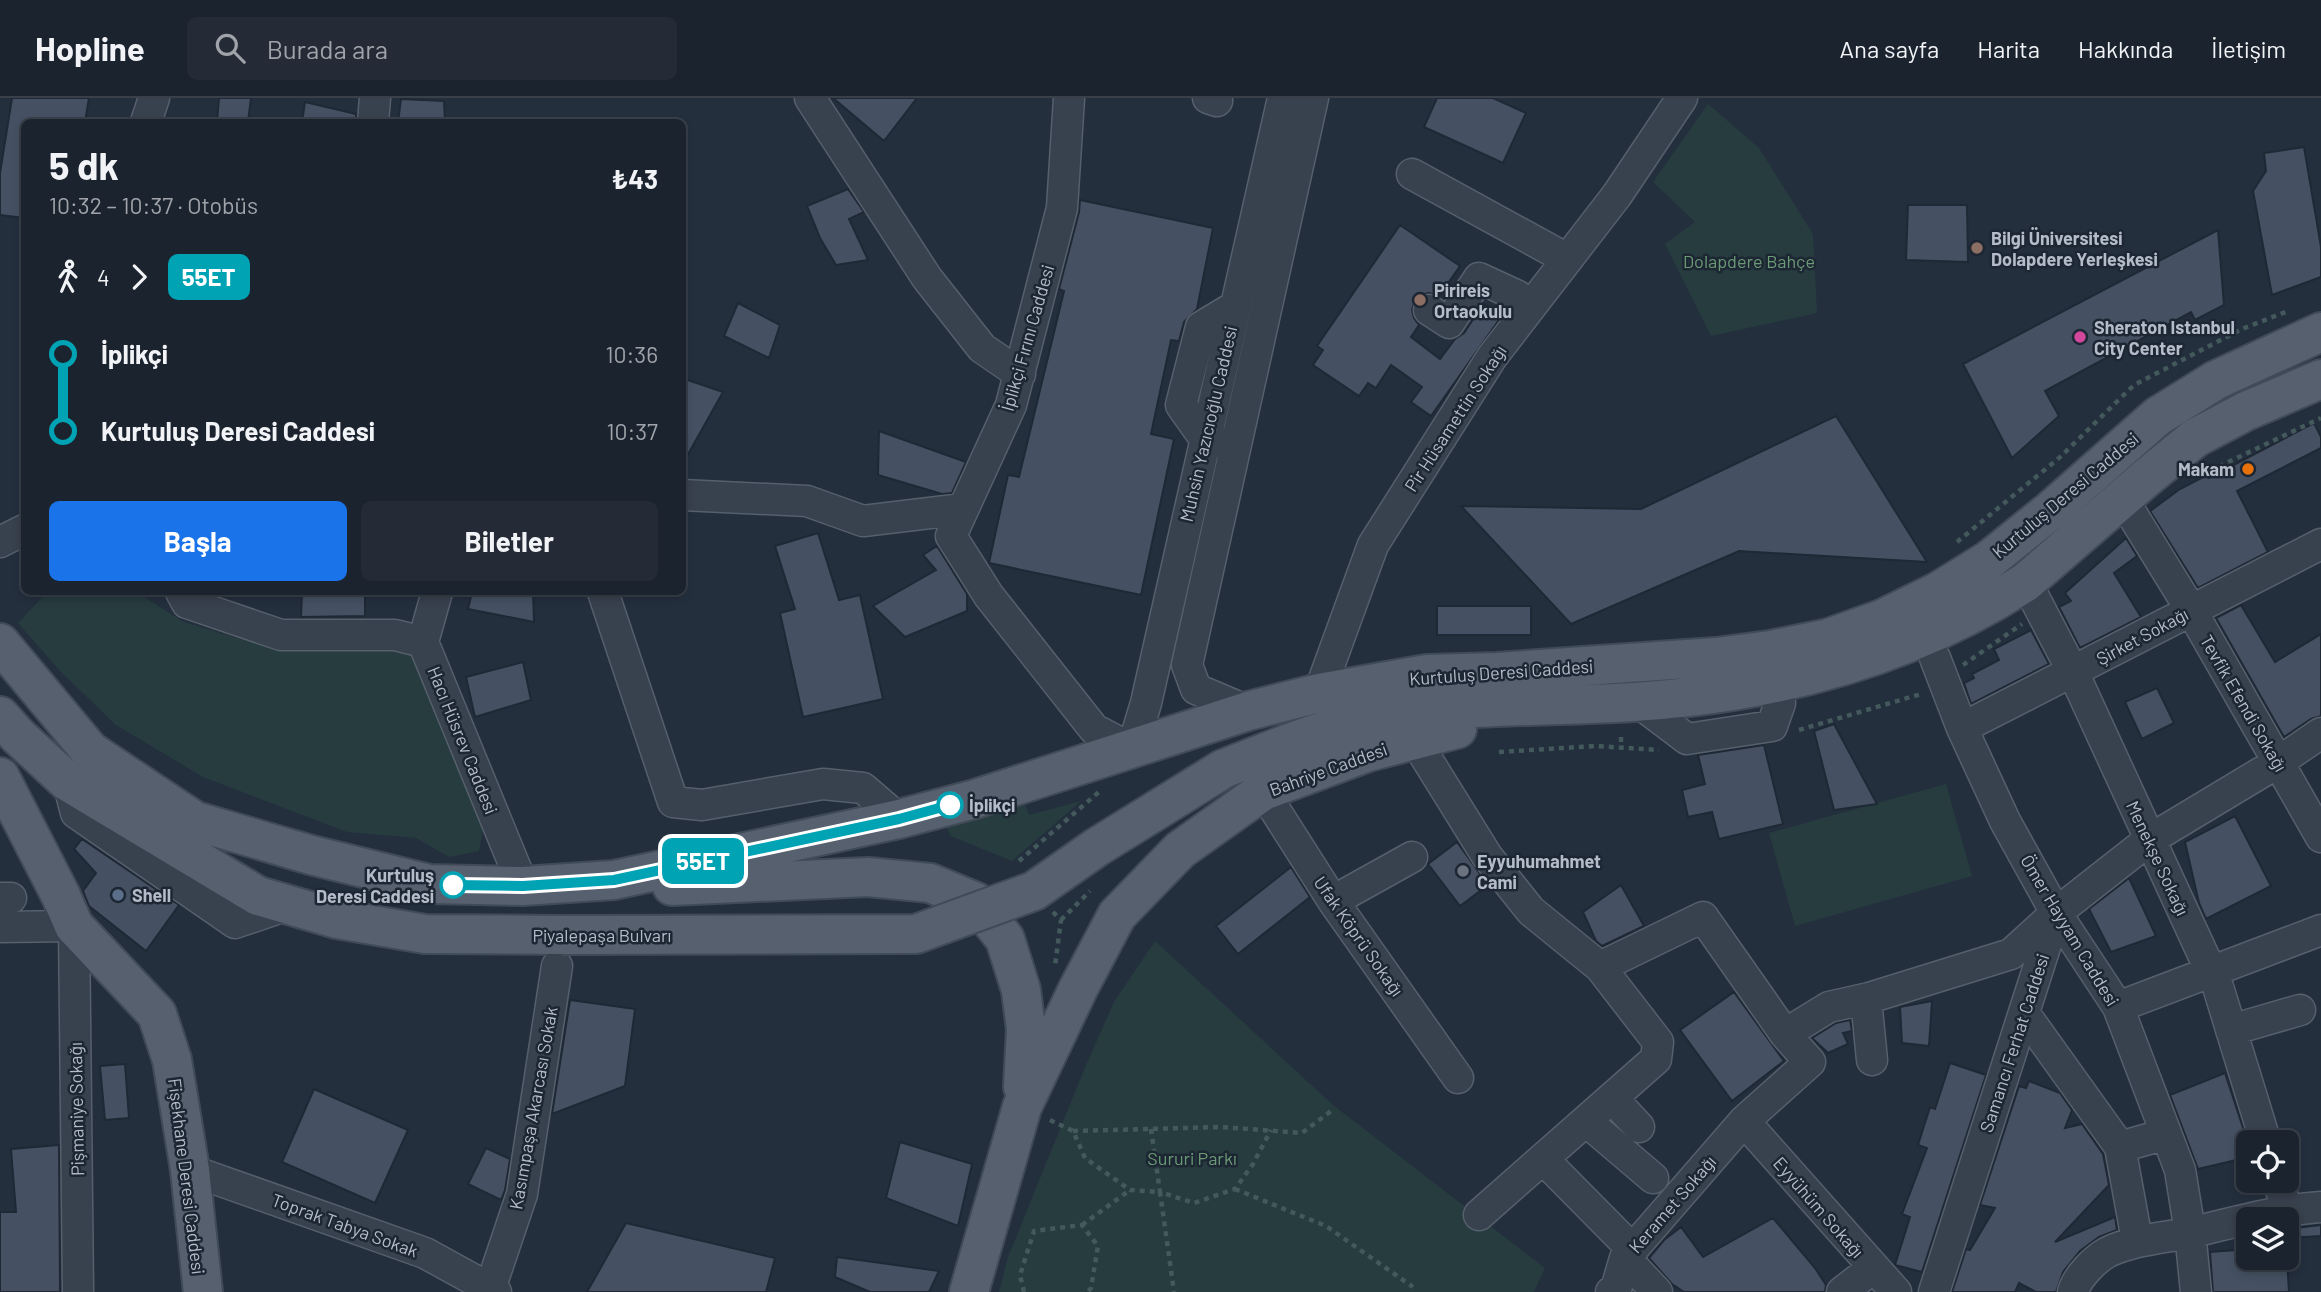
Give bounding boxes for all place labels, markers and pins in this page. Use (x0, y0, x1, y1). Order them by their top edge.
place label: Bilgi Üniversitesi Dolapdere Yerleşkesi (1991, 227, 2158, 270)
marker: Bilgi Üniversitesi Dolapdere Yerleşkesi (1969, 240, 1985, 256)
place label: Pirireis Ortaokulu (1434, 279, 1512, 322)
marker: Pirireis Ortaokulu (1412, 292, 1428, 308)
place label: Sheraton Istanbul City Center (2094, 316, 2235, 359)
marker: Sheraton Istanbul City Center (2072, 329, 2088, 345)
place label: Makam (2178, 458, 2234, 480)
marker: Makam (2240, 461, 2256, 477)
marker: İplikçi (937, 792, 963, 818)
place label: İplikçi (969, 794, 1015, 816)
place label: Eyyuhumahmet Cami (1477, 850, 1601, 893)
marker: Eyyuhumahmet Cami (1455, 863, 1471, 879)
place label: Kurtuluş Deresi Caddesi (316, 864, 434, 907)
marker: Kurtuluş Deresi Caddesi (440, 872, 466, 898)
place label: Shell (132, 884, 171, 906)
marker: Shell (110, 887, 126, 903)

